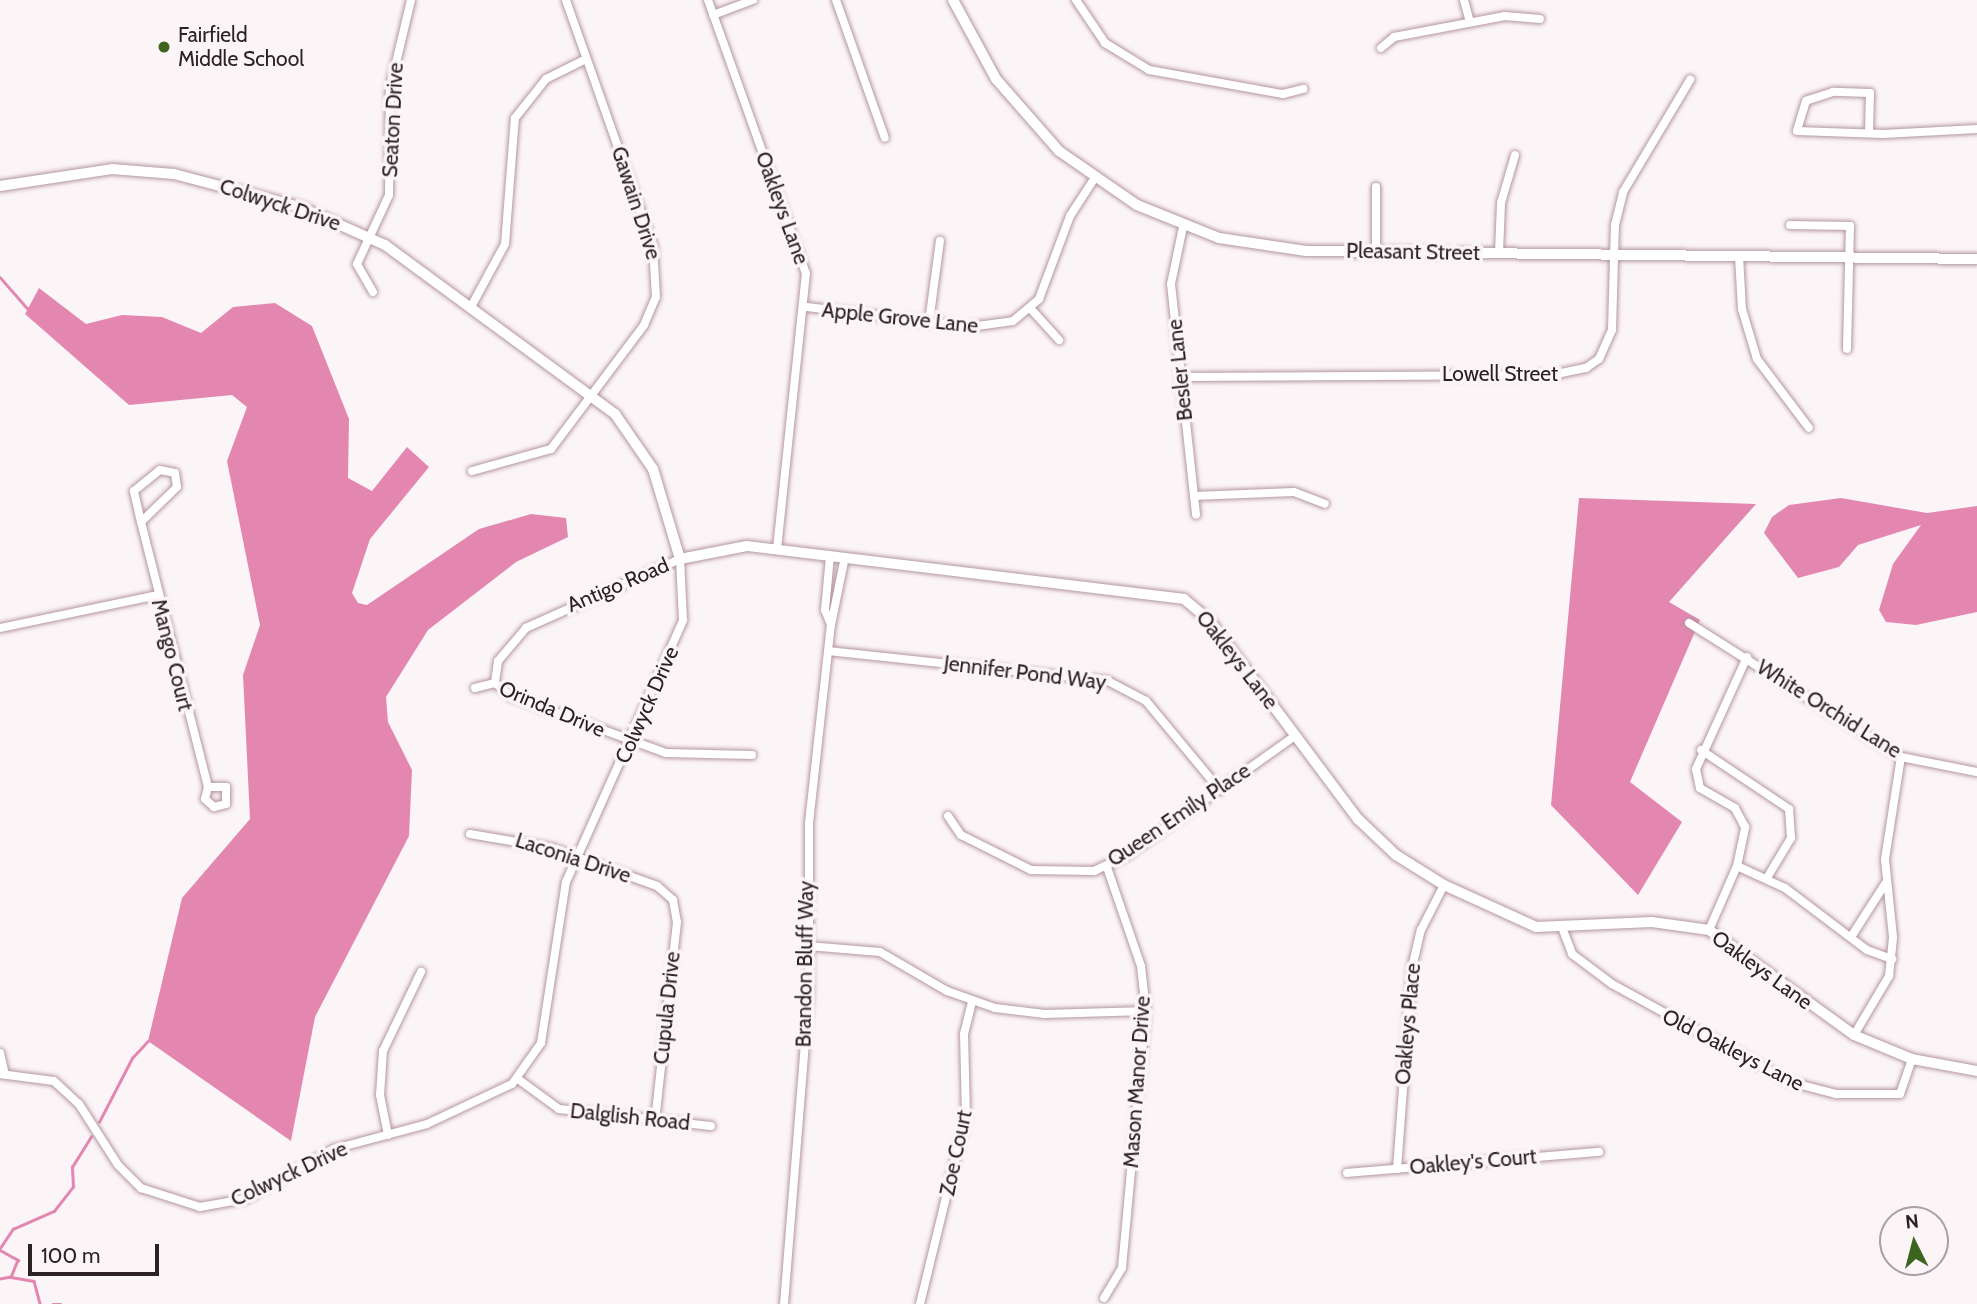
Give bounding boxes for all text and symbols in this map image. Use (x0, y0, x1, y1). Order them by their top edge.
place label: Fairfield Middle School (178, 22, 304, 72)
marker: Fairfield Middle School (156, 39, 172, 55)
street label: Seaton Drive (377, 62, 409, 178)
street label: Gawain Drive (606, 143, 666, 263)
street label: Oakleys Lane (750, 148, 814, 268)
street label: Colwyck Drive (216, 174, 344, 236)
street label: Pleasant Street (1346, 238, 1480, 266)
street label: Apple Grove Lane (821, 297, 979, 339)
street label: Besler Lane (1162, 318, 1198, 422)
street label: Lowell Street (1442, 361, 1558, 387)
street label: Antigo Road (563, 552, 673, 618)
street label: Mango Court (146, 596, 198, 714)
street label: Oakleys Lane (1191, 606, 1283, 714)
street label: Colwyck Drive (610, 643, 684, 767)
street label: Jennifer Pond Way (942, 651, 1108, 695)
street label: White Orchid Lane (1752, 654, 1906, 764)
street label: Orinda Drive (495, 675, 609, 743)
street label: Queen Emily Place (1103, 758, 1255, 872)
street label: Laconia Drive (512, 828, 634, 888)
street label: Brandon Bluff Way (791, 880, 819, 1048)
street label: Oakleys Lane (1707, 925, 1817, 1015)
street label: Cupula Drive (649, 950, 685, 1066)
street label: Oakleys Place (1390, 962, 1426, 1086)
street label: Mason Manor Drive (1118, 995, 1156, 1169)
street label: Old Oakleys Lane (1658, 1004, 1808, 1096)
street label: Dalglish Road (569, 1098, 691, 1136)
street label: Zoe Court (935, 1108, 977, 1198)
street label: Colwyck Drive (227, 1136, 351, 1212)
street label: Oakley's Court (1409, 1144, 1537, 1180)
north arrow (1879, 1206, 1949, 1276)
text: N (1904, 1209, 1920, 1234)
scale bar (32, 1230, 163, 1274)
text: 100 m (41, 1243, 100, 1268)

